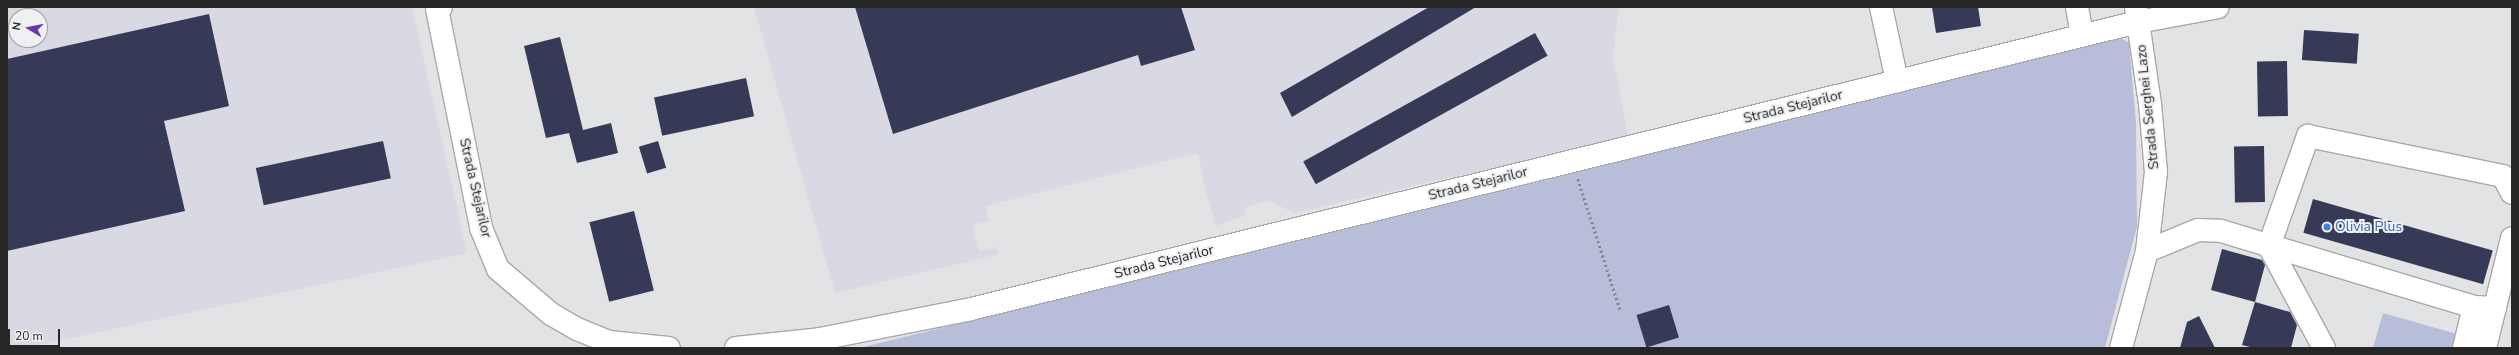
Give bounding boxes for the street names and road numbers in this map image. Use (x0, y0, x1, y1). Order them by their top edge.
street label: Strada Serghei Lazo (2133, 44, 2163, 170)
street label: Strada Stejarilor (1742, 87, 1844, 127)
street label: Strada Stejarilor (455, 137, 495, 239)
street label: Strada Stejarilor (1427, 164, 1529, 204)
street label: Strada Stejarilor (1113, 242, 1215, 282)

